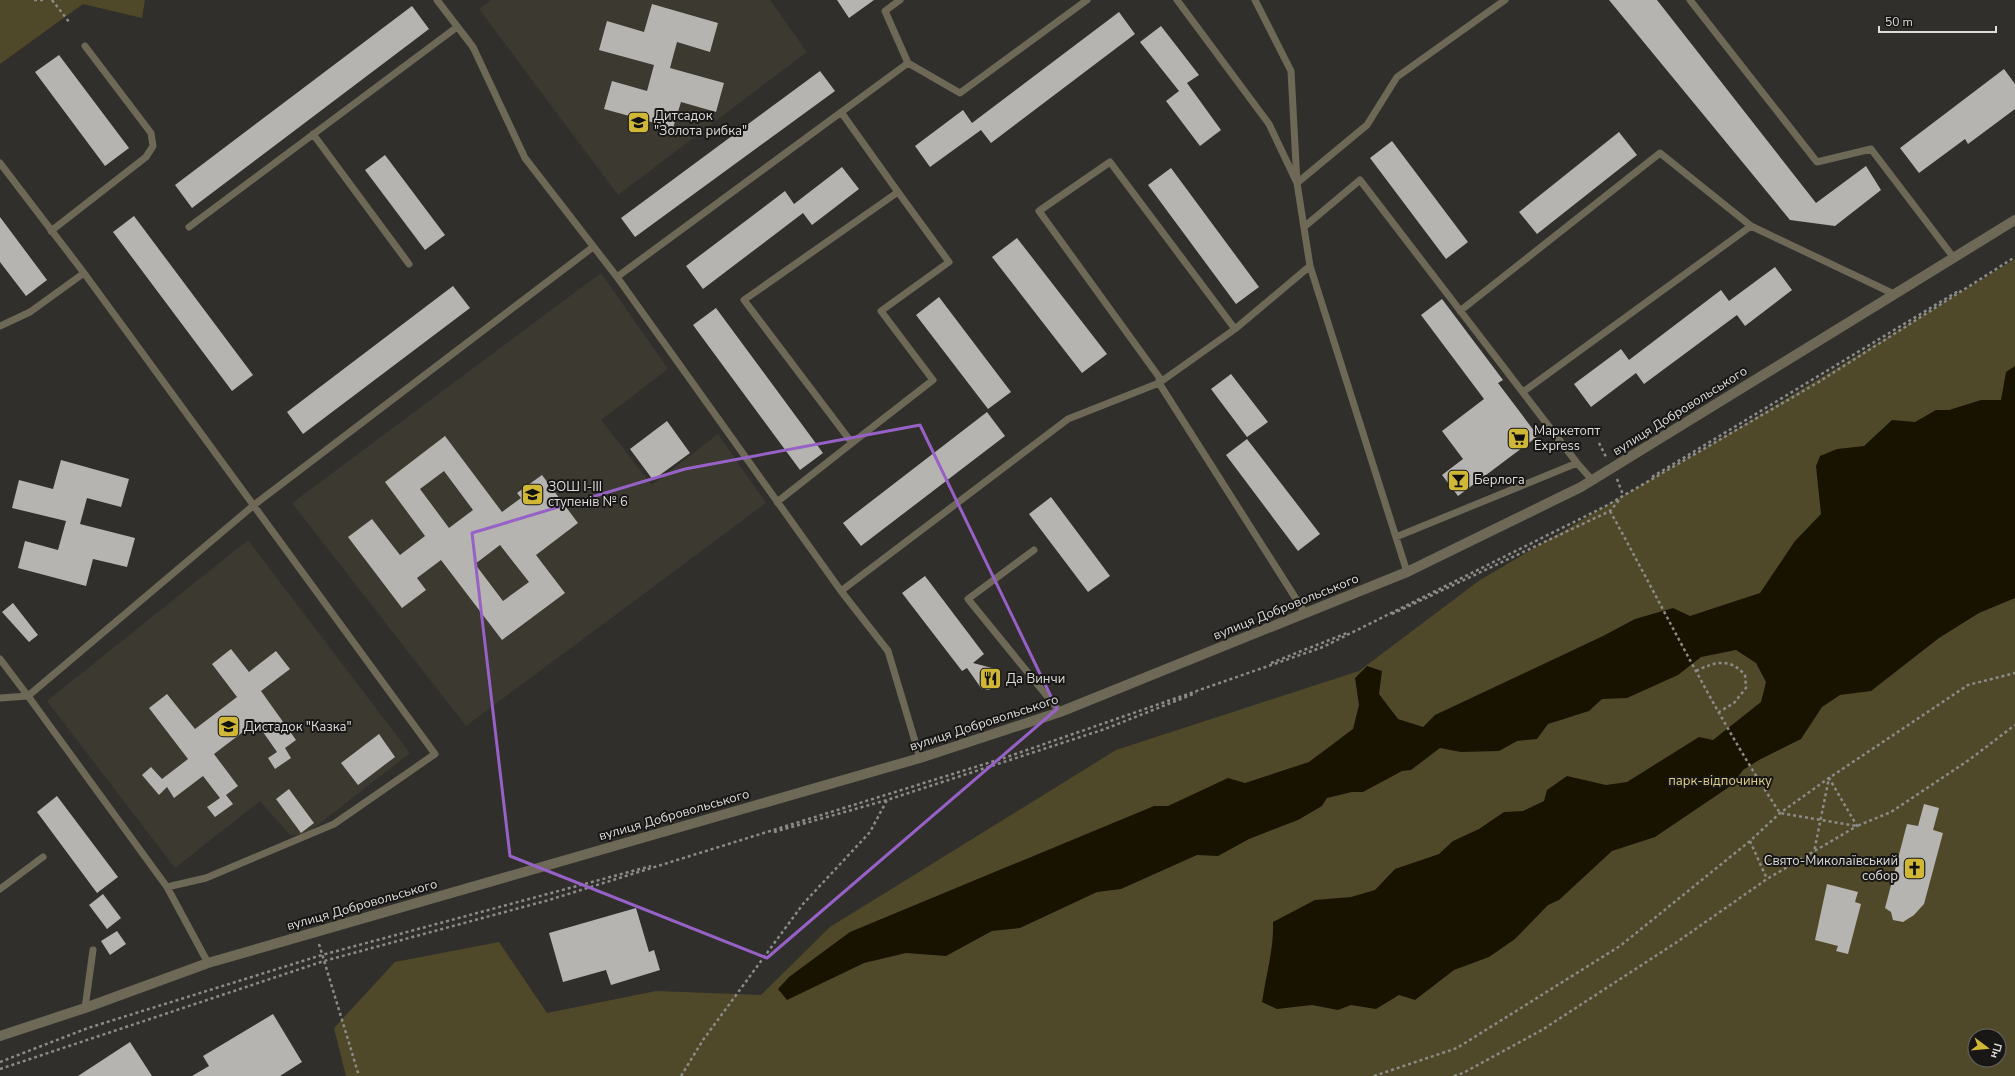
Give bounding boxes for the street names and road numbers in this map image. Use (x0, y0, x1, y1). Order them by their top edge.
street label: вулиця Добровольського (1609, 362, 1751, 460)
street label: вулиця Добровольського (1210, 569, 1362, 645)
street label: вулиця Добровольського (907, 690, 1061, 756)
street label: вулиця Добровольського (597, 785, 751, 845)
street label: вулиця Добровольського (285, 875, 439, 935)

